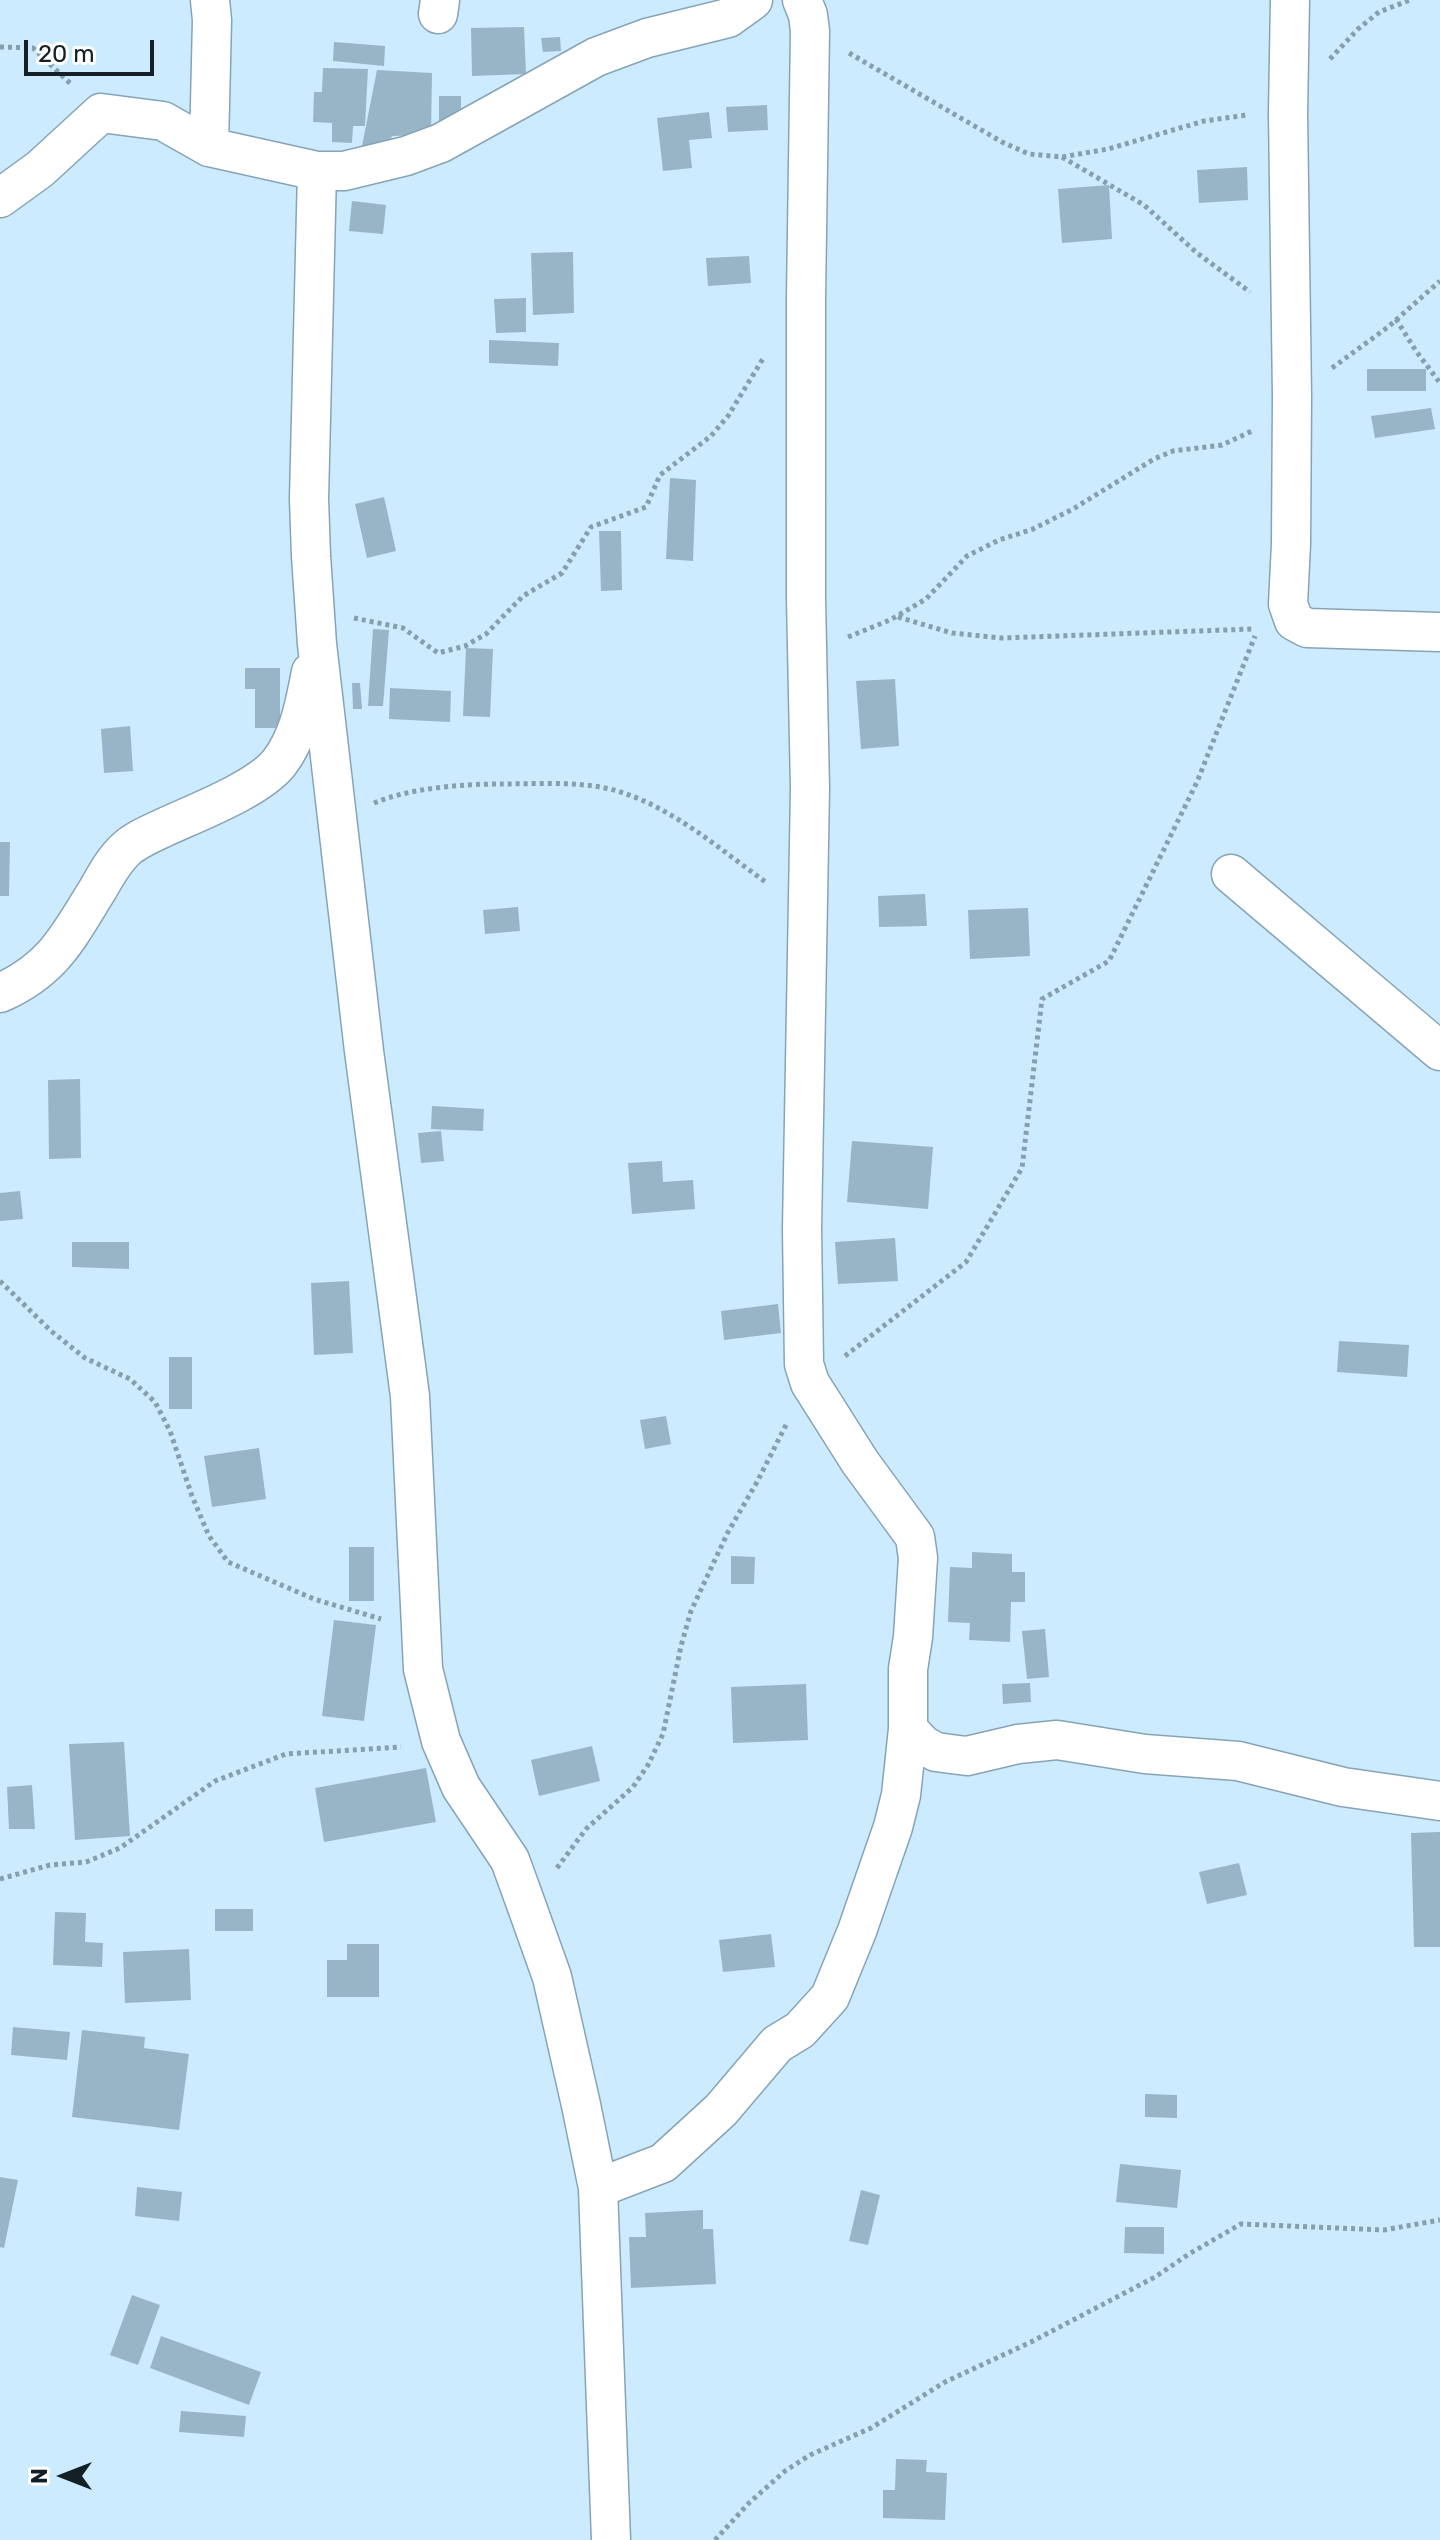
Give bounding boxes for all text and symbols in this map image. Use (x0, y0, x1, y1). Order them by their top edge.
scale bar (28, 24, 158, 74)
text: 20 m (38, 40, 95, 68)
north arrow (24, 2436, 104, 2516)
text: N (26, 2468, 53, 2484)

